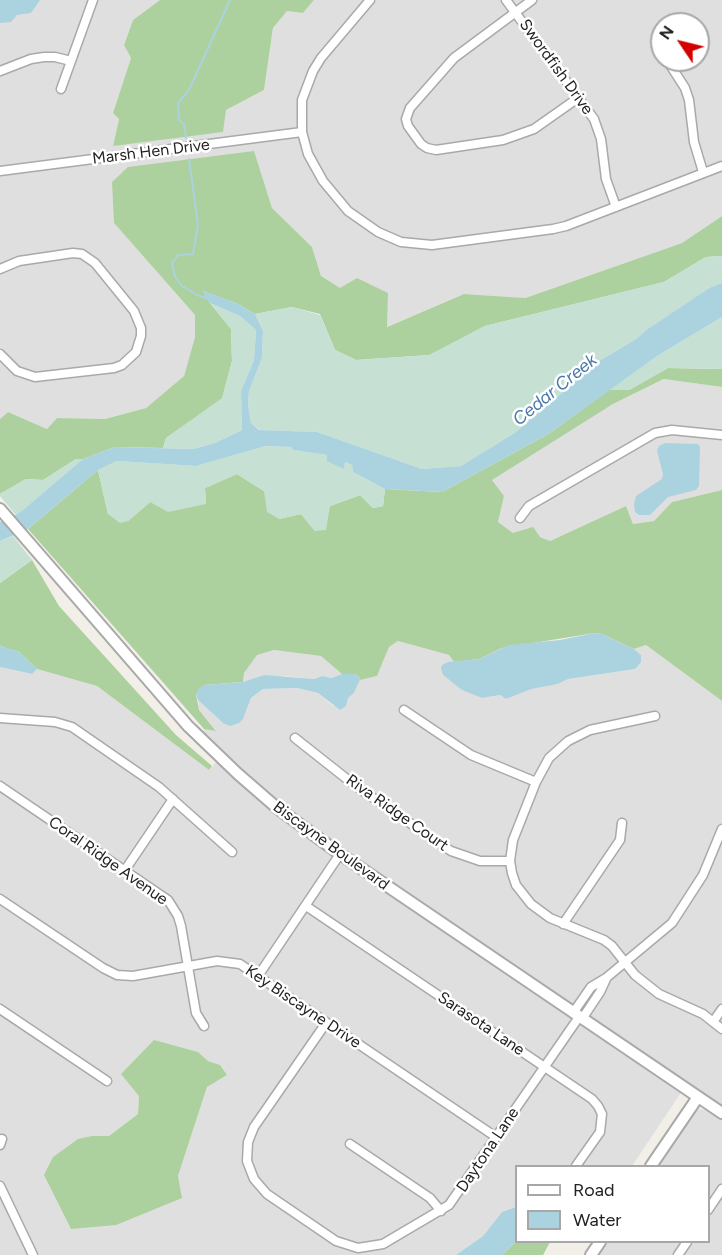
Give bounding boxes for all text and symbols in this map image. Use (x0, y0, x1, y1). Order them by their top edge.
north arrow (650, 12, 710, 72)
street label: Swordfish Drive (515, 16, 597, 118)
text: N (655, 22, 678, 43)
street label: Marsh Hen Drive (91, 135, 211, 169)
water label: Cedar Creek (509, 349, 601, 431)
street label: Riva Ridge Court (342, 771, 452, 855)
street label: Biscayne Boulevard (269, 797, 393, 895)
street label: Coral Ridge Avenue (45, 813, 171, 909)
street label: Key Biscayne Drive (242, 961, 364, 1053)
street label: Sarasota Lane (434, 988, 528, 1060)
street label: Daytona Lane (453, 1104, 523, 1196)
legend (515, 1165, 710, 1243)
text: Road (573, 1179, 614, 1201)
text: Water (573, 1209, 621, 1231)

